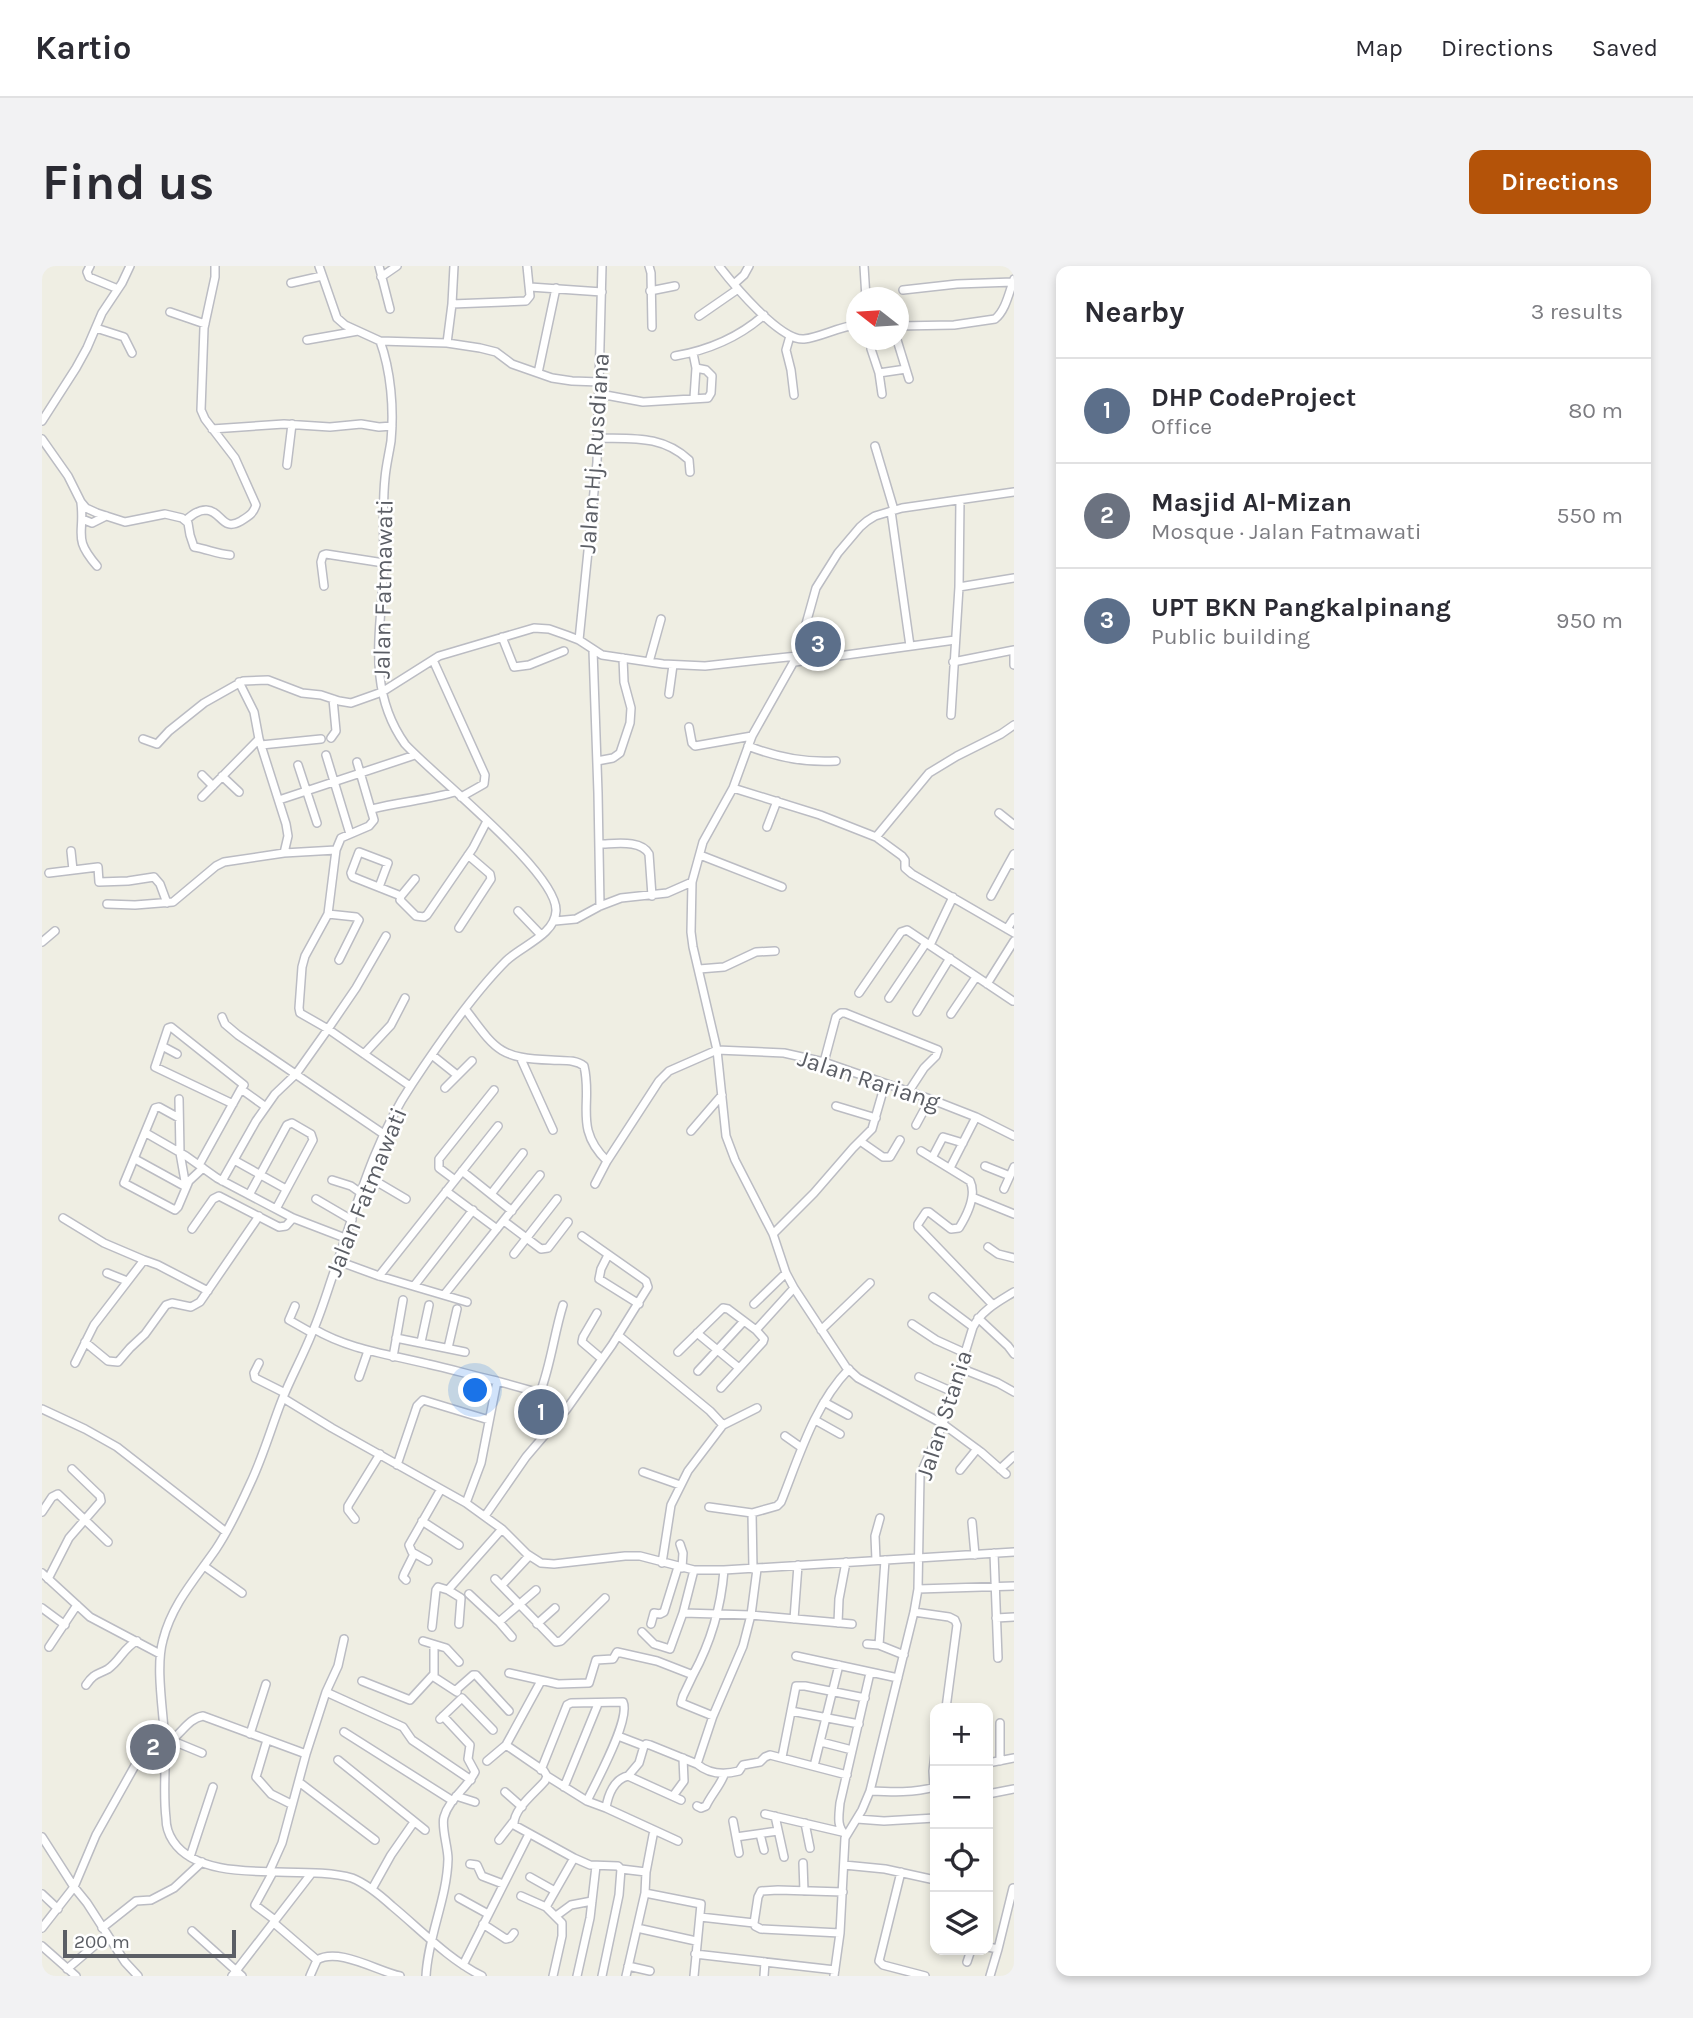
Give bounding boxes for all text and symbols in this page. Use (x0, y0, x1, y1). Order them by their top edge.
text: Kartio (35, 29, 131, 67)
text: Map (1355, 34, 1403, 62)
text: Directions (1441, 34, 1554, 62)
text: Saved (1592, 34, 1658, 62)
button: Directions (1469, 150, 1651, 214)
text: Find us (42, 154, 214, 211)
north arrow (846, 287, 909, 350)
text: Nearby (1084, 294, 1184, 330)
text: 3 results (1531, 298, 1623, 325)
street label: Jalan Hj. Rusdiana (573, 352, 615, 554)
text: DHP CodeProject (1151, 382, 1356, 413)
text: 1 (1103, 397, 1111, 424)
text: 80 m (1568, 397, 1623, 424)
text: Office (1151, 413, 1212, 440)
text: Masjid Al-Mizan (1151, 487, 1352, 518)
street label: Jalan Fatmawati (367, 499, 399, 679)
text: 2 (1100, 502, 1114, 529)
text: 550 m (1556, 502, 1623, 529)
text: Mosque · Jalan Fatmawati (1151, 518, 1422, 545)
text: UPT BKN Pangkalpinang (1151, 592, 1451, 623)
text: 3 (1100, 607, 1114, 634)
text: 950 m (1556, 607, 1623, 634)
pin: 3 (795, 618, 841, 670)
text: Public building (1151, 623, 1310, 650)
street label: Jalan Rariang (794, 1044, 944, 1116)
street label: Jalan Fatmawati (319, 1103, 413, 1281)
street label: Jalan Stania (910, 1347, 978, 1483)
your location (458, 1373, 492, 1407)
pin: 1 (518, 1386, 564, 1438)
map controls (930, 1703, 993, 1955)
button: + (930, 1703, 993, 1766)
pin: 2 (130, 1721, 176, 1773)
button: − (930, 1766, 993, 1829)
button: locate (930, 1829, 993, 1892)
button: layers (930, 1892, 993, 1955)
scale bar (63, 1927, 236, 1959)
text: 200 m (74, 1931, 130, 1953)

